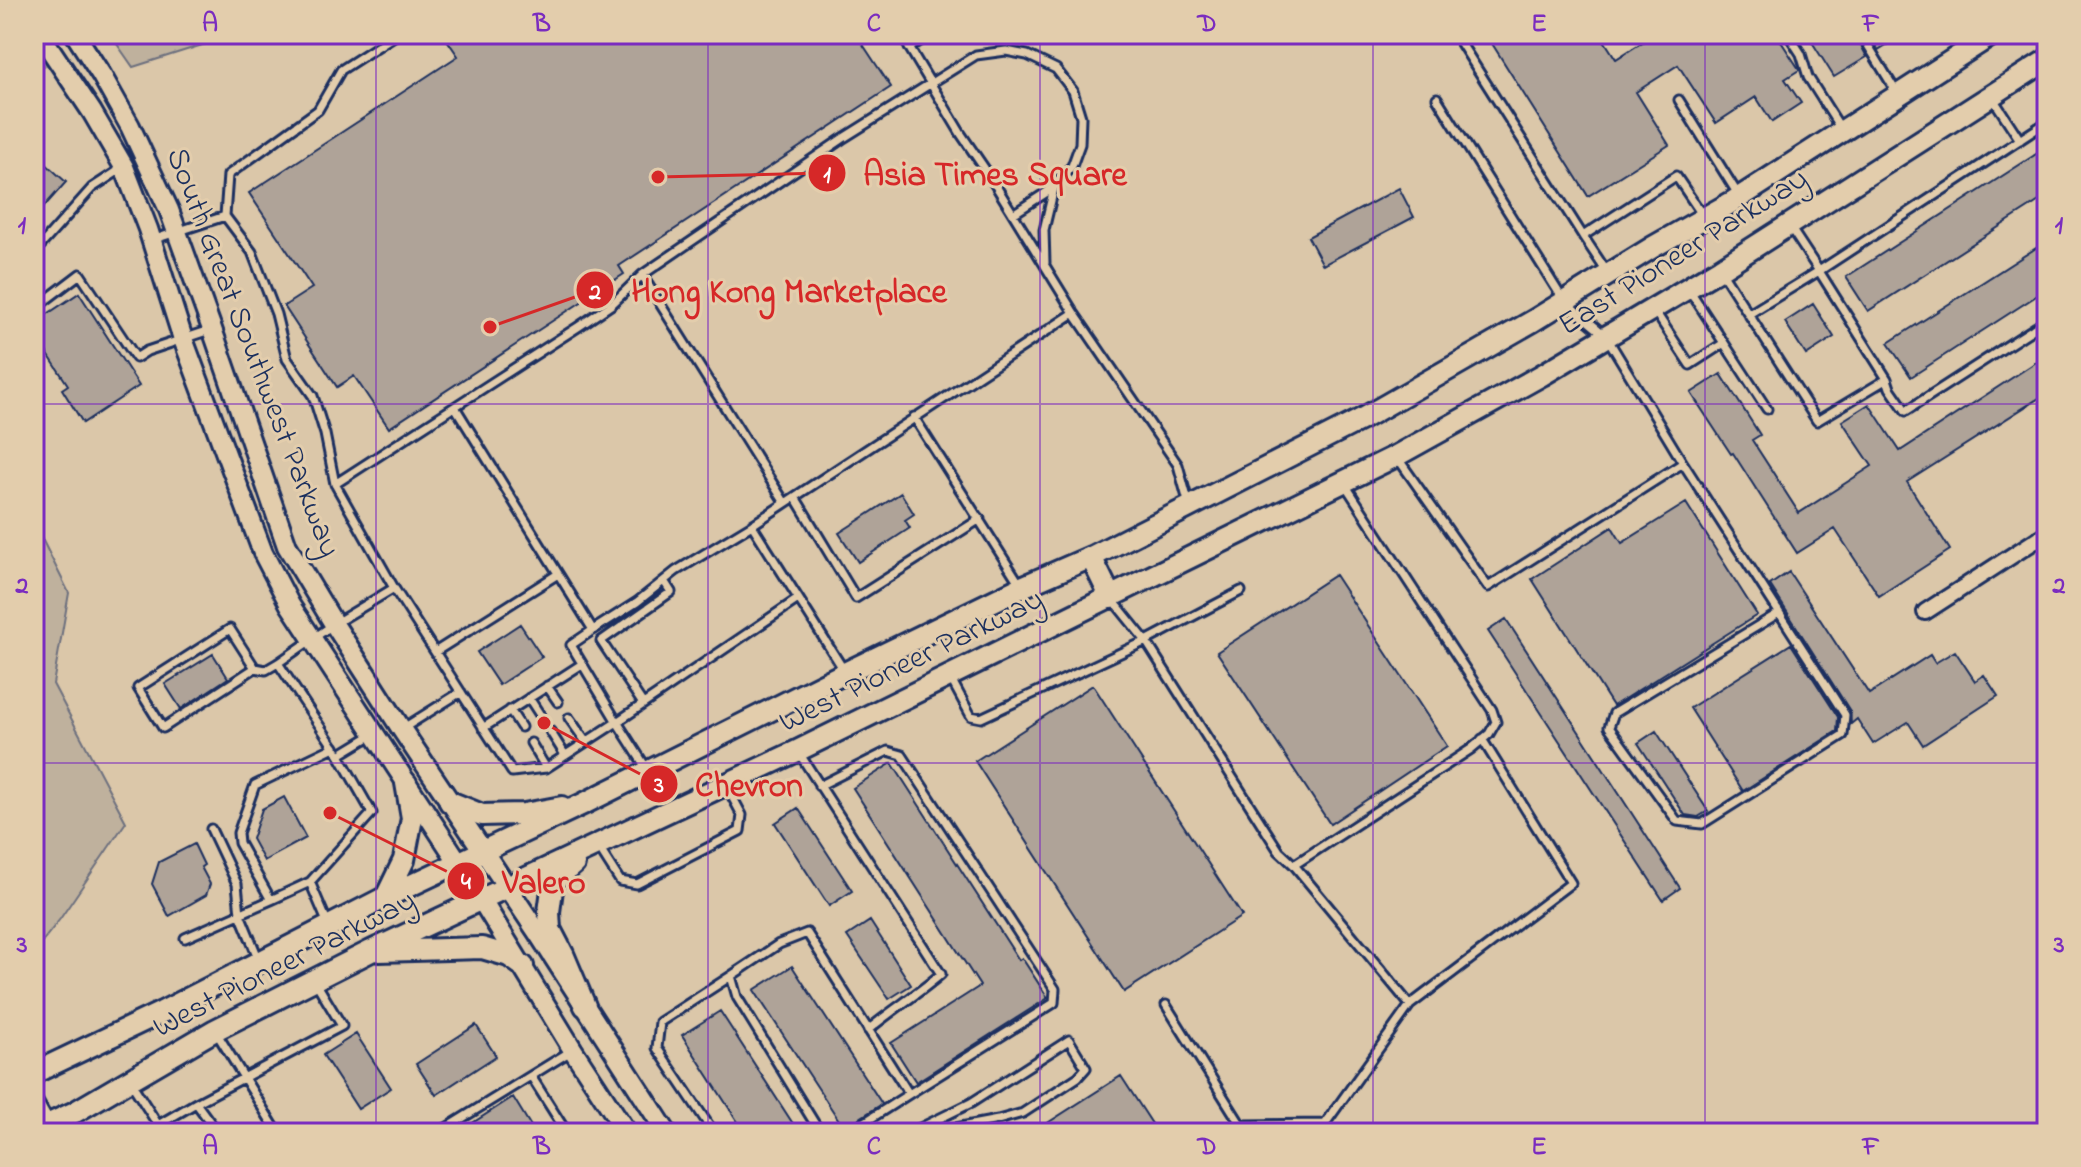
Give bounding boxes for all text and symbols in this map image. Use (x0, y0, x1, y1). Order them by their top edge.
text: A (202, 6, 218, 44)
text: B (532, 6, 551, 44)
text: C (867, 6, 881, 44)
text: D (1196, 6, 1217, 44)
text: E (1531, 6, 1547, 44)
text: F (1861, 6, 1880, 44)
street label: South Great Southwest Parkway (152, 141, 352, 565)
callout: Asia Times Square (807, 144, 1142, 202)
text: Asia Times Square (863, 152, 1128, 202)
street label: East Pioneer Parkway (1550, 157, 1818, 349)
text: 1 (823, 159, 831, 194)
text: 1 (18, 208, 27, 246)
text: 1 (2055, 208, 2064, 246)
callout: Hong Kong Marketplace (575, 261, 963, 319)
text: Hong Kong Marketplace (631, 269, 948, 320)
text: 2 (588, 276, 601, 311)
text: 2 (15, 568, 29, 606)
text: 2 (2052, 568, 2066, 606)
street label: West Pioneer Parkway (772, 577, 1052, 747)
callout: Chevron (639, 755, 820, 813)
text: Chevron (695, 763, 803, 813)
text: 3 (653, 769, 664, 804)
callout: Valero (446, 852, 601, 910)
text: Valero (501, 860, 586, 910)
text: 4 (461, 866, 471, 901)
street label: West Pioneer Parkway (145, 878, 425, 1052)
text: 3 (16, 927, 28, 965)
text: 3 (2053, 927, 2065, 965)
text: A (202, 1129, 218, 1167)
text: B (532, 1129, 551, 1167)
text: C (867, 1129, 881, 1167)
text: D (1196, 1129, 1217, 1167)
text: E (1531, 1129, 1547, 1167)
text: F (1861, 1129, 1880, 1167)

